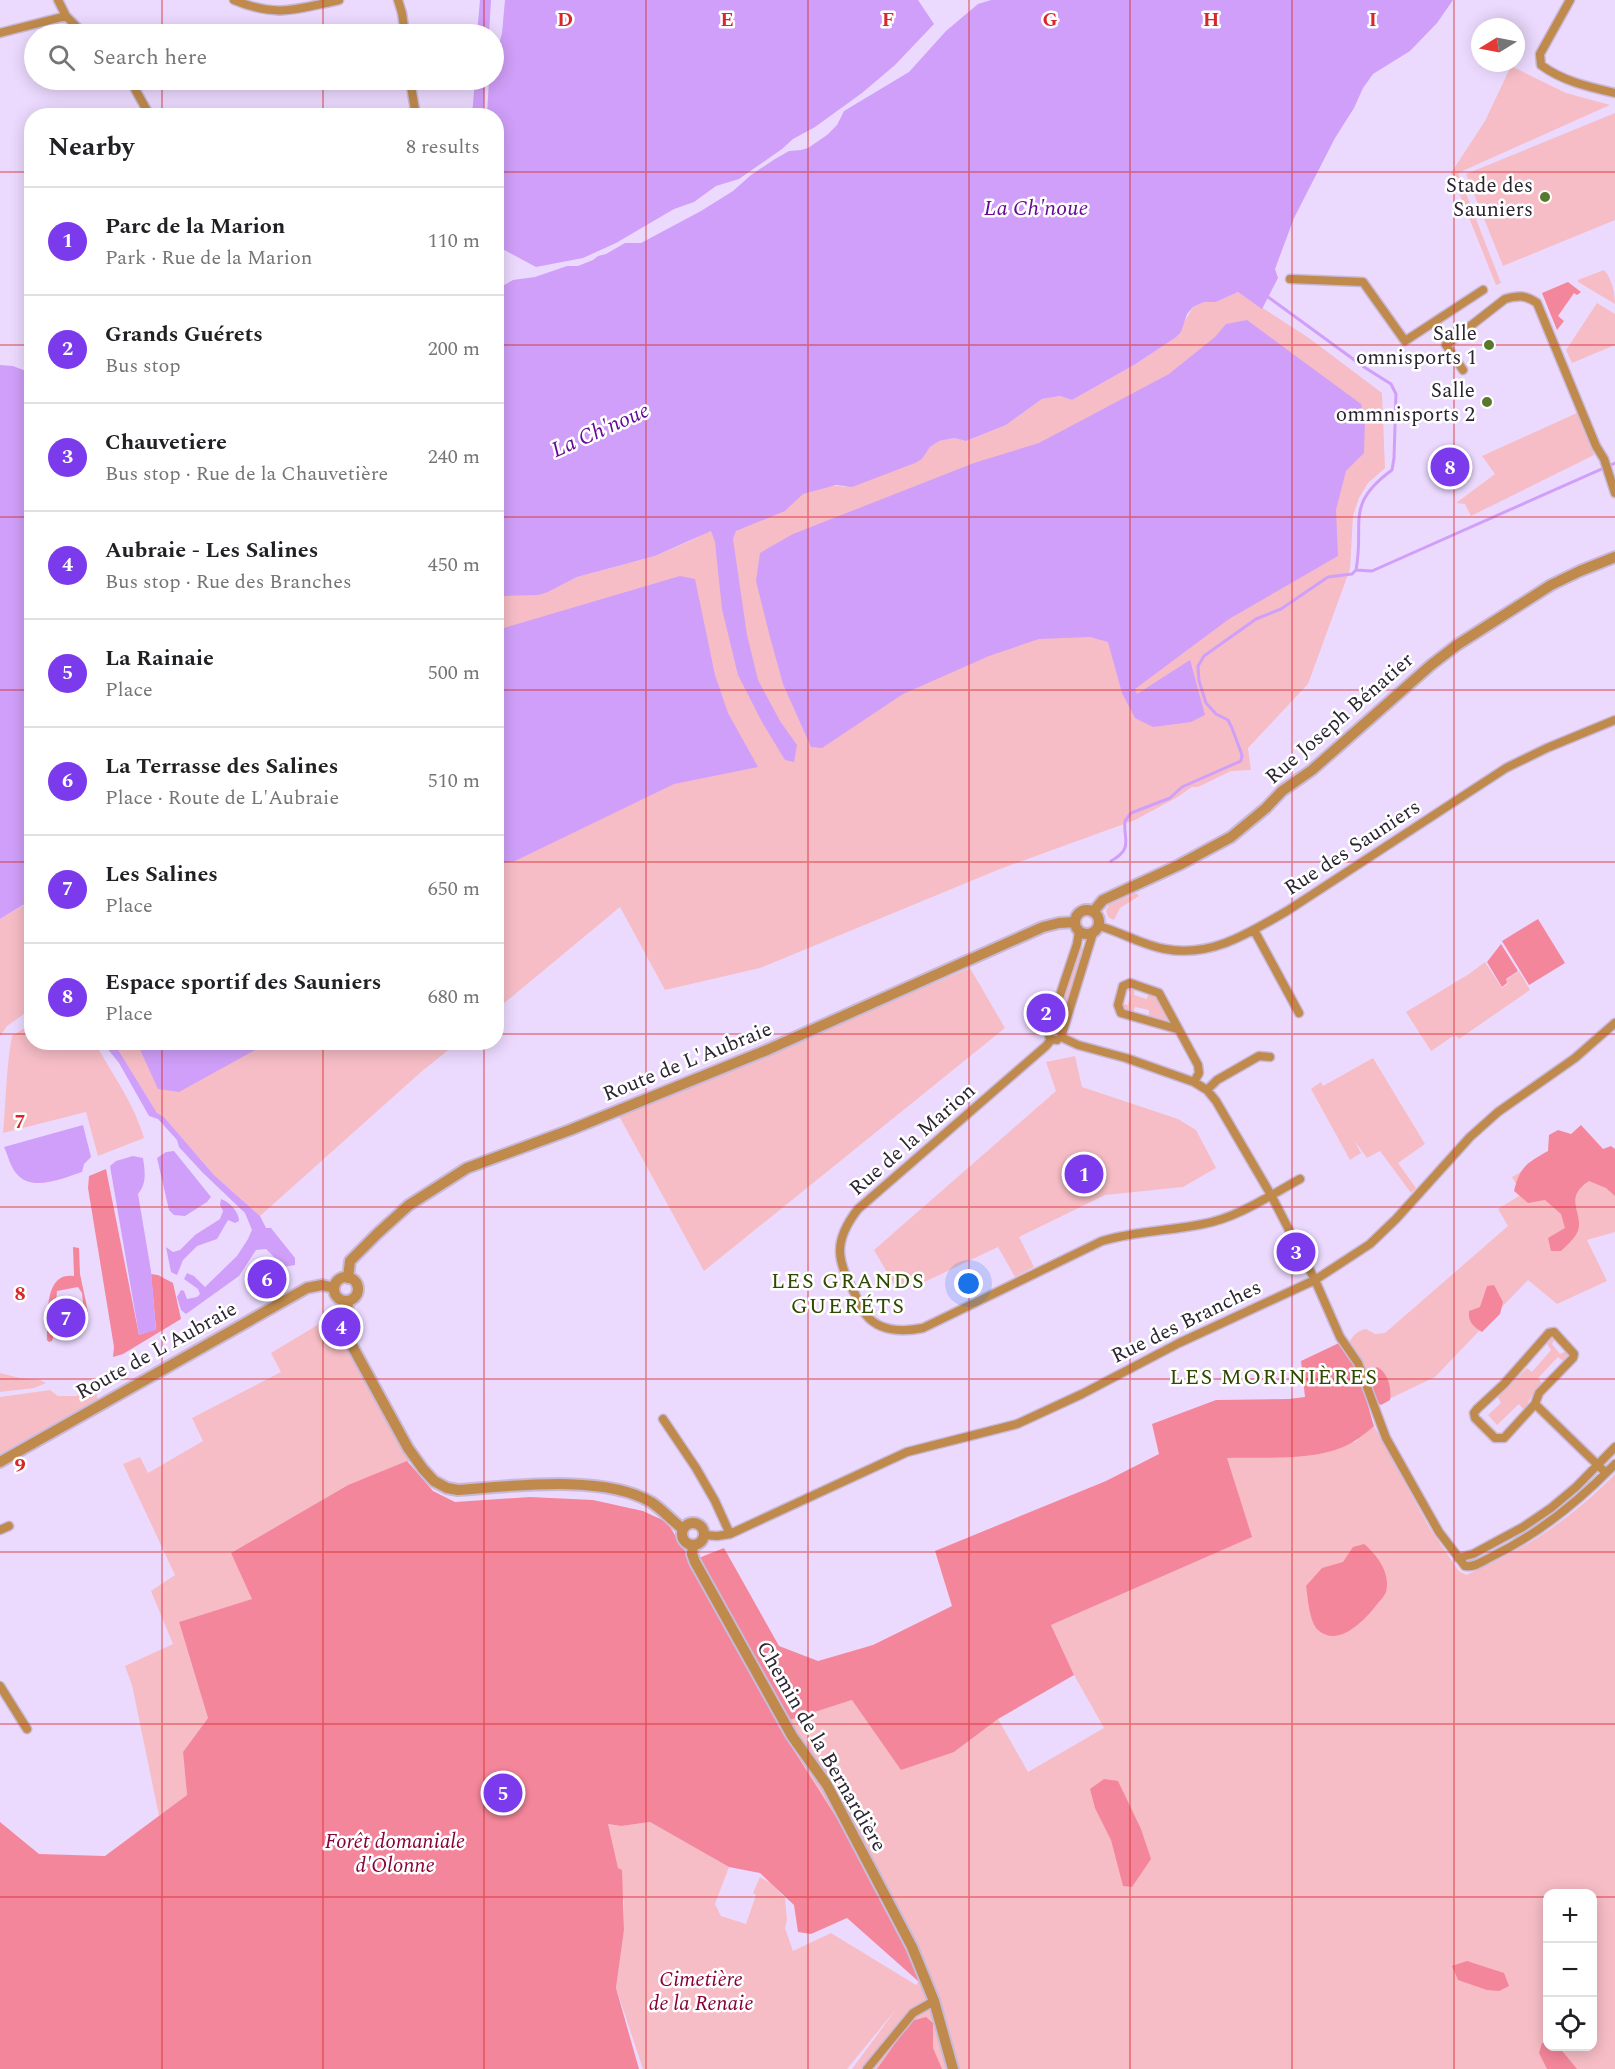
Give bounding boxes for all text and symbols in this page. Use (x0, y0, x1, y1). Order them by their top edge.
text: D (557, 5, 573, 35)
text: E (720, 5, 734, 35)
text: F (882, 5, 894, 35)
text: G (1042, 5, 1058, 35)
text: H (1203, 5, 1219, 35)
text: I (1369, 5, 1377, 35)
north arrow (1471, 18, 1525, 72)
search box (24, 24, 504, 90)
icon: search (45, 41, 78, 74)
text: Search here (93, 41, 207, 74)
text: Nearby (48, 127, 134, 167)
text: 8 results (406, 132, 480, 162)
place label: Stade des Sauniers (1446, 170, 1533, 226)
marker: Stade des Sauniers (1538, 190, 1552, 204)
water label: La Ch'noue (984, 192, 1088, 225)
text: Parc de la Marion (105, 210, 285, 243)
text: 1 (62, 226, 73, 256)
text: 110 m (428, 226, 480, 256)
text: Park · Rue de la Marion (105, 243, 312, 273)
text: Grands Guérets (105, 318, 263, 351)
place label: Salle omnisports 1 (1356, 318, 1477, 374)
text: 2 (62, 334, 73, 364)
text: 200 m (428, 334, 480, 364)
marker: Salle omnisports 1 (1482, 338, 1496, 352)
text: Bus stop (105, 351, 181, 381)
place label: Salle ommnisports 2 (1336, 375, 1475, 431)
water label: La Ch'noue (546, 394, 655, 467)
marker: Salle ommnisports 2 (1480, 395, 1494, 409)
text: Chauvetiere (105, 426, 227, 459)
text: 3 (62, 442, 73, 472)
text: 240 m (428, 442, 480, 472)
pin: 8 (1430, 444, 1470, 490)
text: Bus stop · Rue de la Chauvetière (105, 459, 388, 489)
text: Aubraie - Les Salines (105, 534, 318, 567)
text: 4 (62, 550, 73, 580)
text: 450 m (428, 550, 480, 580)
text: Bus stop · Rue des Branches (105, 567, 352, 597)
text: La Rainaie (105, 642, 214, 675)
street label: Rue Joseph Bénatier (1258, 645, 1421, 792)
text: 5 (62, 658, 73, 688)
text: 500 m (428, 658, 480, 688)
text: Place (105, 675, 153, 705)
text: La Terrasse des Salines (105, 750, 338, 783)
text: 6 (62, 766, 73, 796)
text: 510 m (428, 766, 480, 796)
text: Place · Route de L'Aubraie (105, 783, 339, 813)
street label: Rue des Sauniers (1278, 792, 1427, 904)
text: Les Salines (105, 858, 218, 891)
text: 7 (62, 874, 73, 904)
text: 650 m (428, 874, 480, 904)
text: Place (105, 891, 153, 921)
text: Espace sportif des Sauniers (105, 966, 381, 999)
text: 8 (62, 982, 73, 1012)
text: 680 m (428, 982, 480, 1012)
pin: 2 (1026, 990, 1066, 1036)
text: Place (105, 999, 153, 1029)
street label: Route de L'Aubraie (598, 1013, 777, 1110)
street label: Rue de la Marion (842, 1076, 983, 1204)
text: 7 (14, 1107, 26, 1137)
pin: 1 (1064, 1152, 1104, 1196)
pin: 3 (1276, 1230, 1316, 1274)
pin: 6 (248, 1256, 286, 1302)
district label: LES GRANDS GUERÉTS (771, 1265, 925, 1323)
your location (954, 1269, 983, 1298)
street label: Rue des Branches (1106, 1272, 1267, 1372)
text: 8 (14, 1279, 26, 1309)
street label: Route de L'Aubraie (70, 1293, 243, 1408)
pin: 7 (46, 1296, 86, 1340)
pin: 4 (322, 1304, 360, 1350)
district label: LES MORINIÈRES (1170, 1361, 1378, 1394)
text: 9 (14, 1451, 26, 1481)
street label: Chemin de la Bernardière (748, 1635, 895, 1858)
pin: 5 (484, 1770, 522, 1816)
park label: Forêt domaniale d'Olonne (325, 1826, 465, 1882)
map controls (1543, 1889, 1597, 2051)
button: + (1543, 1889, 1597, 1943)
button: − (1543, 1943, 1597, 1997)
park label: Cimetière de la Renaie (648, 1964, 754, 2020)
button: locate (1543, 1997, 1597, 2051)

